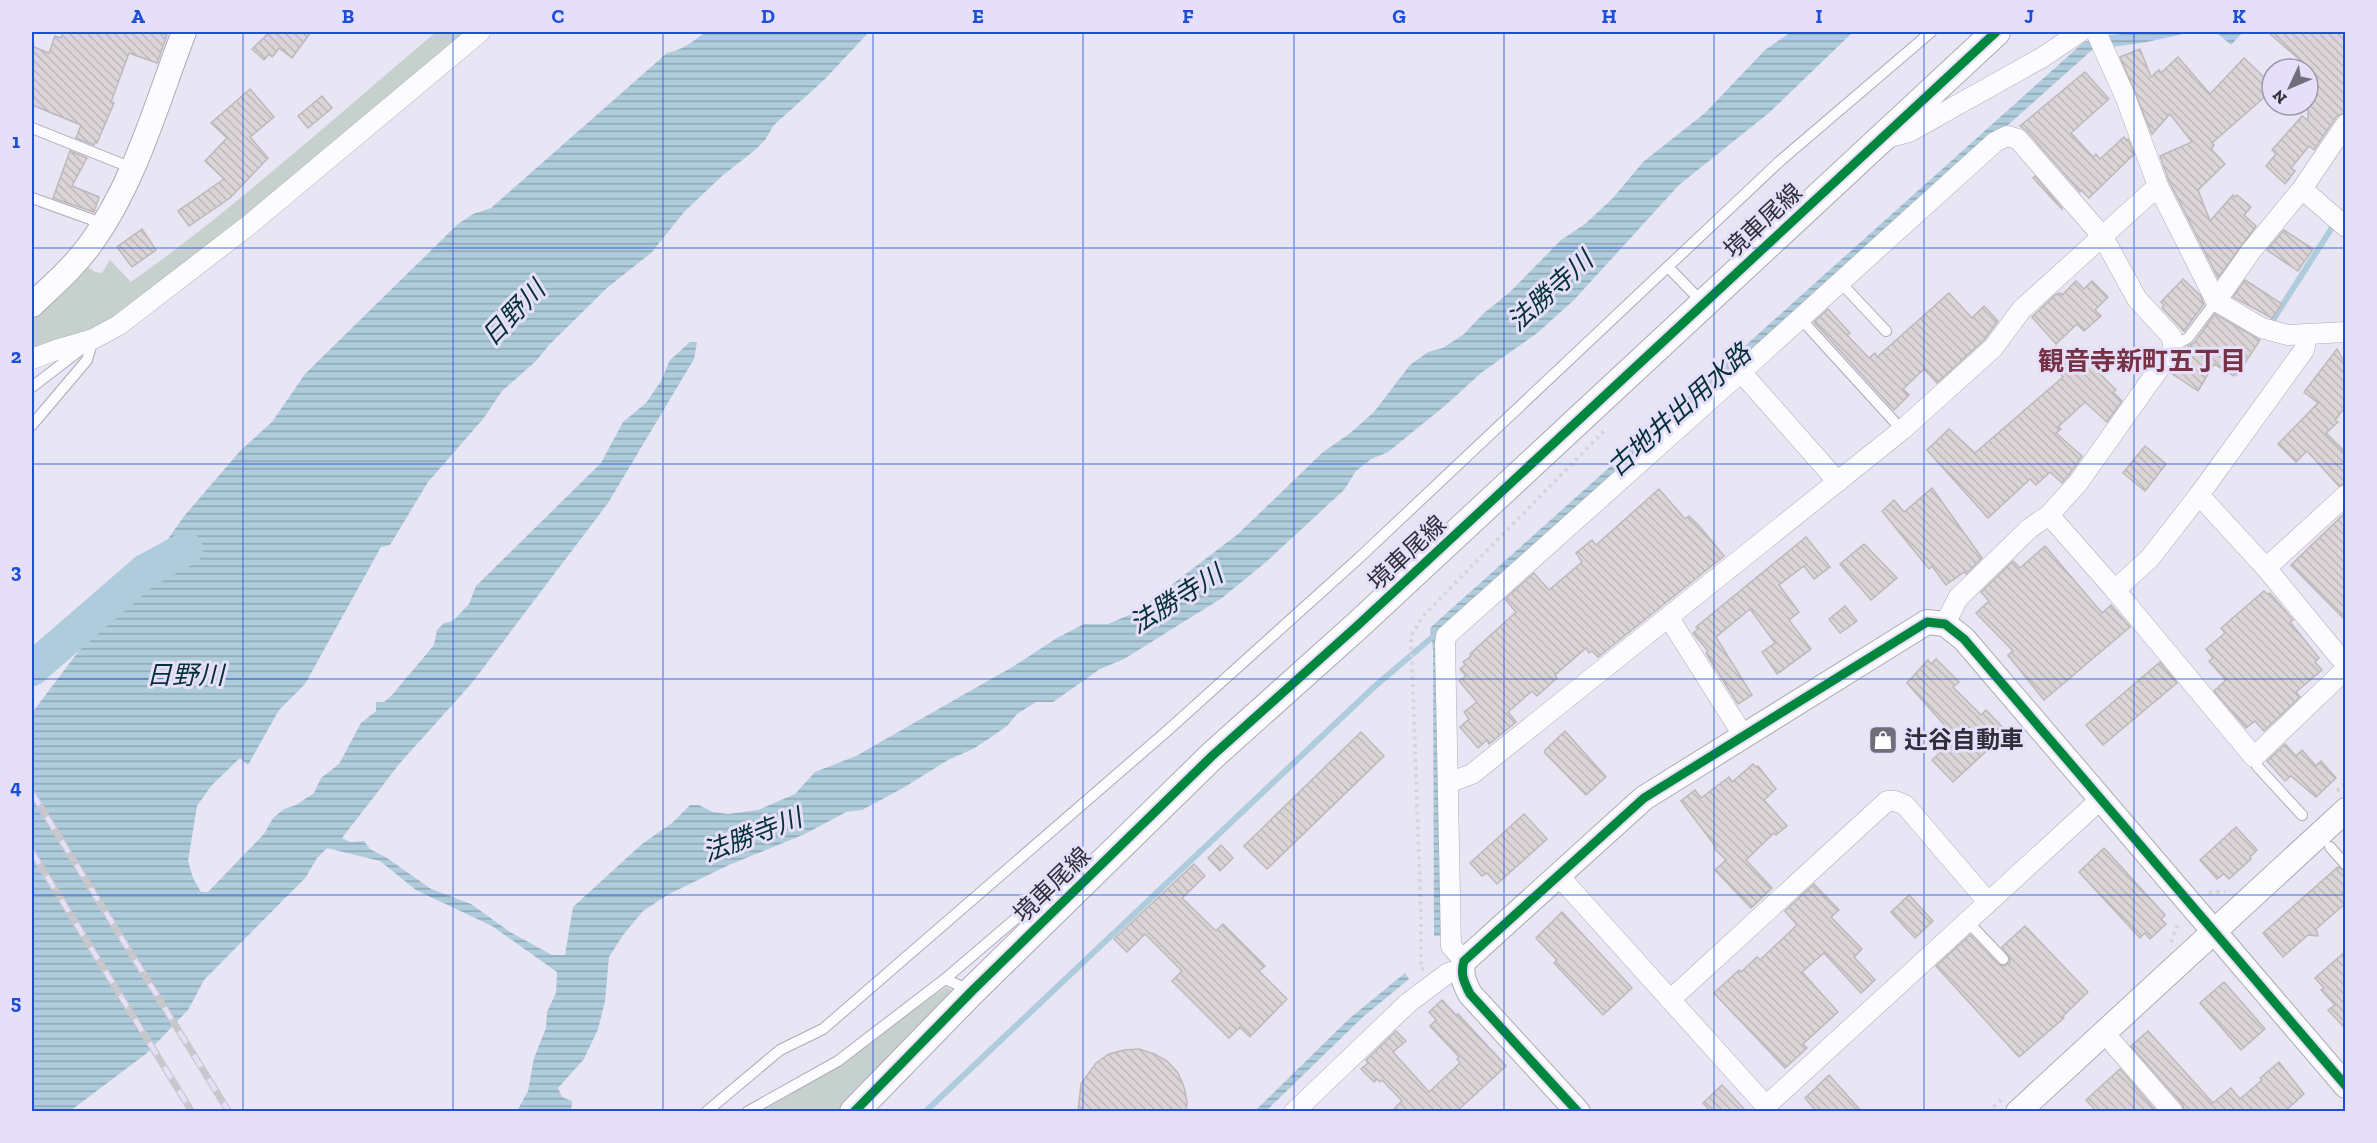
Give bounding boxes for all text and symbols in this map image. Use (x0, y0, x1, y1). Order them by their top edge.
text: A (131, 4, 145, 28)
text: B (342, 4, 354, 28)
text: C (552, 4, 565, 28)
text: D (761, 4, 775, 28)
text: E (972, 4, 984, 28)
text: F (1182, 4, 1194, 28)
text: G (1392, 4, 1406, 28)
text: H (1601, 4, 1617, 28)
text: I (1815, 4, 1823, 28)
text: J (2024, 4, 2034, 28)
text: K (2232, 4, 2246, 28)
north arrow (2260, 57, 2320, 117)
text: N (2269, 86, 2291, 108)
text: 1 (12, 129, 20, 153)
street label: 境車尾線 (1718, 177, 1808, 264)
water label: 法勝寺川 (1501, 242, 1602, 338)
water label: 日野川 (474, 272, 554, 352)
water label: 古地井出用水路 (1601, 336, 1759, 483)
text: 2 (11, 344, 22, 368)
district label: 観音寺新町五丁目 (2038, 345, 2246, 377)
street label: 境車尾線 (1362, 509, 1452, 596)
water label: 法勝寺川 (1123, 556, 1231, 640)
text: 3 (11, 559, 22, 583)
water label: 日野川 (146, 659, 227, 691)
shop icon: 辻谷自動車 (1867, 724, 1899, 756)
place label: 辻谷自動車 (1904, 725, 2024, 754)
text: 4 (10, 775, 22, 799)
water label: 法勝寺川 (698, 800, 809, 869)
street label: 境車尾線 (1007, 841, 1096, 928)
text: 5 (11, 990, 21, 1014)

